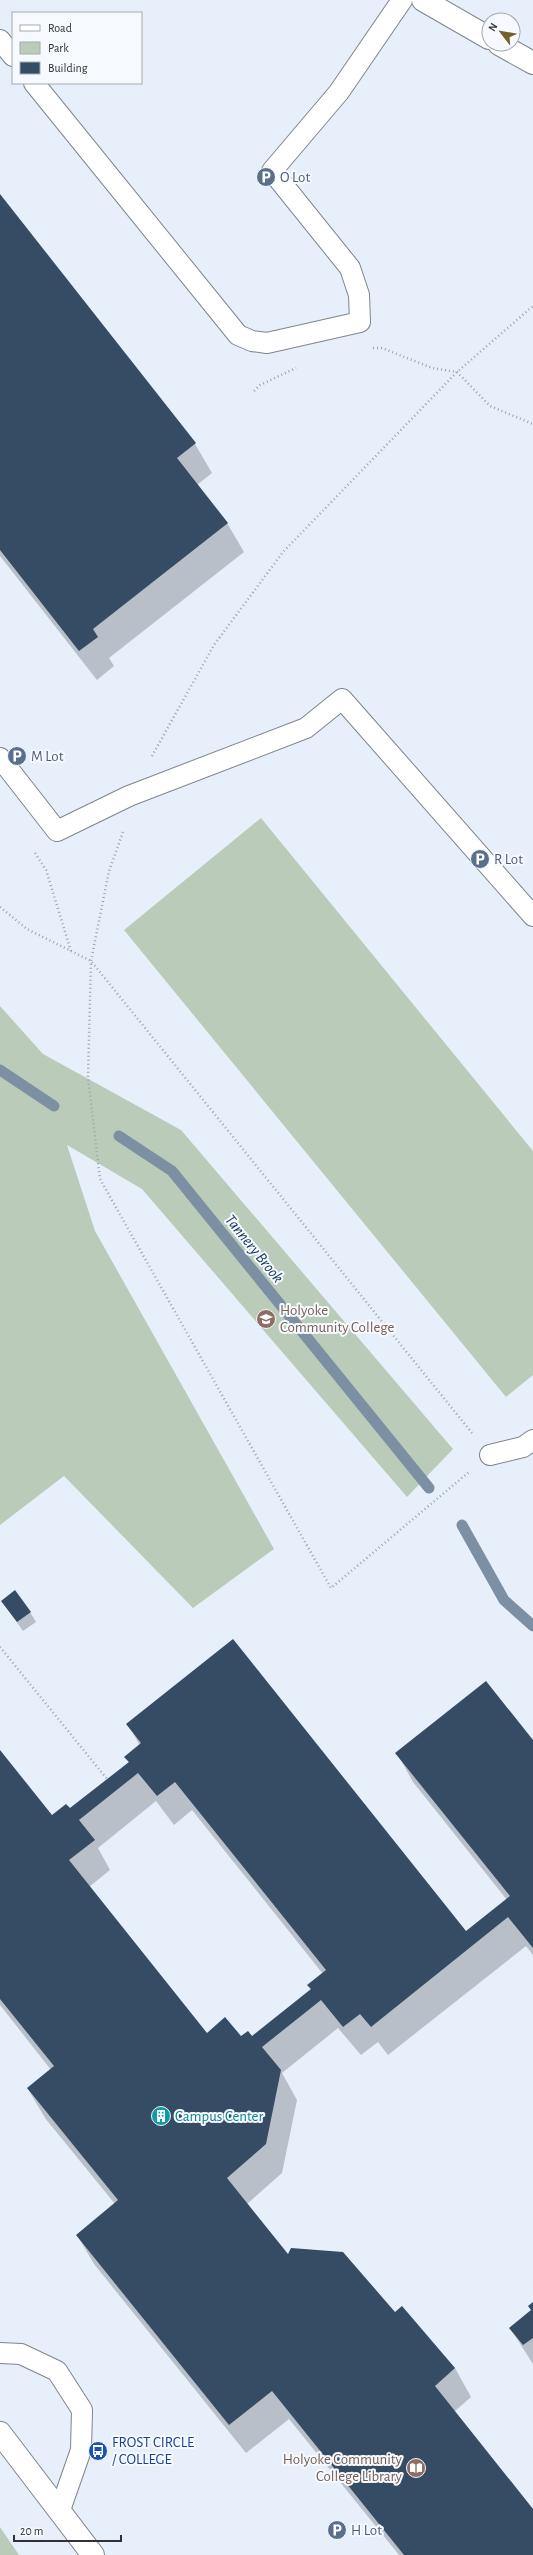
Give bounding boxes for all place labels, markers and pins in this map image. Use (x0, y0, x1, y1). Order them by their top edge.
parking icon: O Lot (255, 166, 277, 188)
place label: O Lot (280, 170, 310, 185)
parking icon: M Lot (6, 745, 28, 767)
place label: M Lot (31, 749, 64, 764)
parking icon: R Lot (469, 848, 491, 870)
place label: R Lot (494, 852, 523, 867)
place label: Holyoke Community College (280, 1303, 394, 1335)
school or university icon: Holyoke Community College (255, 1308, 277, 1330)
building icon: Campus Center (150, 2105, 172, 2127)
place label: Campus Center (175, 2109, 264, 2124)
place label: FROST CIRCLE / COLLEGE (112, 2435, 194, 2467)
bus stop icon: FROST CIRCLE / COLLEGE (87, 2440, 109, 2462)
place label: Holyoke Community College Library (283, 2452, 403, 2484)
library icon: Holyoke Community College Library (405, 2457, 427, 2479)
parking icon: H Lot (326, 2519, 348, 2541)
place label: H Lot (351, 2523, 382, 2538)

